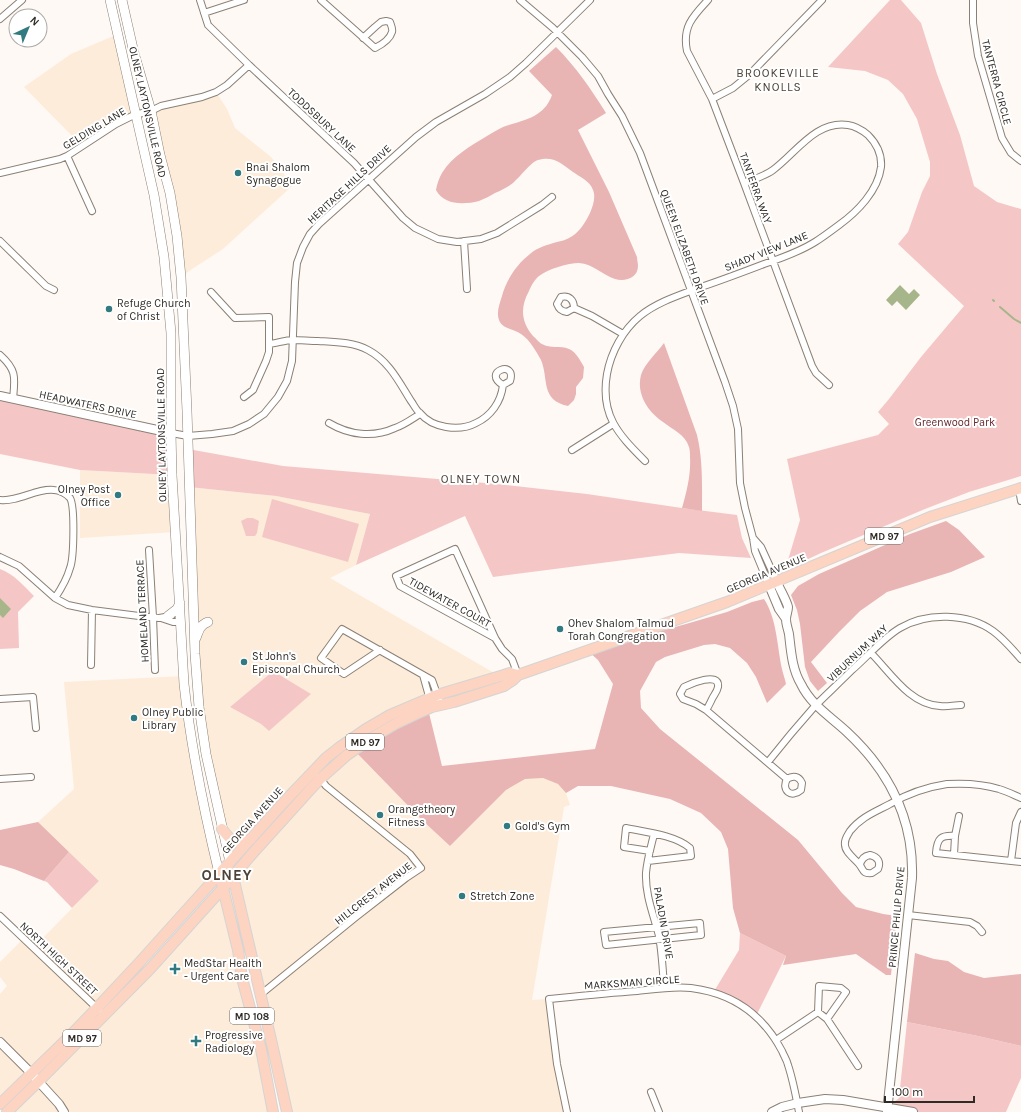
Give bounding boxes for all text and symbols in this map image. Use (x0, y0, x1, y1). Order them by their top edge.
north arrow (8, 8, 48, 48)
text: N (27, 14, 42, 29)
street label: TANTERRA CIRCLE (979, 38, 1014, 126)
street label: OLNEY LAYTONSVILLE ROAD (126, 45, 169, 179)
district label: BROOKEVILLE KNOLLS (736, 66, 820, 94)
street label: TODDSBURY LANE (285, 85, 358, 155)
street label: GELDING LANE (60, 105, 128, 152)
street label: HERITAGE HILLS DRIVE (305, 142, 394, 227)
street label: TANTERRA WAY (737, 151, 774, 225)
place label: Bnai Shalom Synagogue (246, 161, 310, 187)
marker: Bnai Shalom Synagogue (233, 168, 243, 178)
street label: QUEEN ELIZABETH DRIVE (658, 188, 712, 307)
street label: SHADY VIEW LANE (722, 229, 810, 274)
place label: Refuge Church of Christ (117, 297, 191, 323)
marker: Refuge Church of Christ (104, 304, 114, 314)
street label: OLNEY LAYTONSVILLE ROAD (154, 368, 169, 502)
street label: HEADWATERS DRIVE (38, 388, 138, 421)
park label: Greenwood Park (915, 416, 995, 429)
district label: OLNEY TOWN (441, 472, 521, 486)
place label: Olney Post Office (58, 483, 110, 509)
marker: Olney Post Office (113, 490, 123, 500)
road number: MD 97 (865, 528, 903, 544)
street label: GEORGIA AVENUE (724, 551, 808, 596)
street label: HOMELAND TERRACE (133, 559, 152, 663)
street label: TIDEWATER COURT (407, 575, 493, 631)
place label: Ohev Shalom Talmud Torah Congregation (568, 617, 674, 643)
street label: VIBURNUM WAY (824, 622, 890, 685)
marker: Ohev Shalom Talmud Torah Congregation (555, 624, 565, 634)
place label: St John's Episcopal Church (252, 650, 340, 676)
marker: St John's Episcopal Church (239, 657, 249, 667)
place label: Olney Public Library (142, 706, 204, 732)
marker: Olney Public Library (129, 713, 139, 723)
road number: MD 97 (346, 734, 384, 750)
street label: GEORGIA AVENUE (219, 784, 286, 856)
place label: Orangetheory Fitness (388, 803, 455, 829)
marker: Orangetheory Fitness (375, 810, 385, 820)
place label: Gold's Gym (515, 820, 570, 833)
marker: Gold's Gym (502, 821, 512, 831)
street label: HILLCREST AVENUE (332, 859, 415, 928)
district label: OLNEY (202, 866, 253, 884)
street label: PRINCE PHILIP DRIVE (886, 866, 907, 968)
street label: PALADIN DRIVE (651, 886, 676, 960)
place label: Stretch Zone (470, 890, 535, 903)
marker: Stretch Zone (457, 891, 467, 901)
street label: NORTH HIGH STREET (17, 919, 100, 998)
place label: MedStar Health - Urgent Care (184, 957, 262, 983)
marker: MedStar Health - Urgent Care (169, 963, 181, 975)
street label: MARKSMAN CIRCLE (584, 973, 680, 992)
road number: MD 108 (230, 1008, 274, 1024)
place label: Progressive Radiology (205, 1029, 263, 1055)
road number: MD 97 (63, 1030, 101, 1046)
marker: Progressive Radiology (190, 1035, 202, 1047)
scale bar (885, 1078, 974, 1104)
text: 100 m (891, 1085, 923, 1099)

